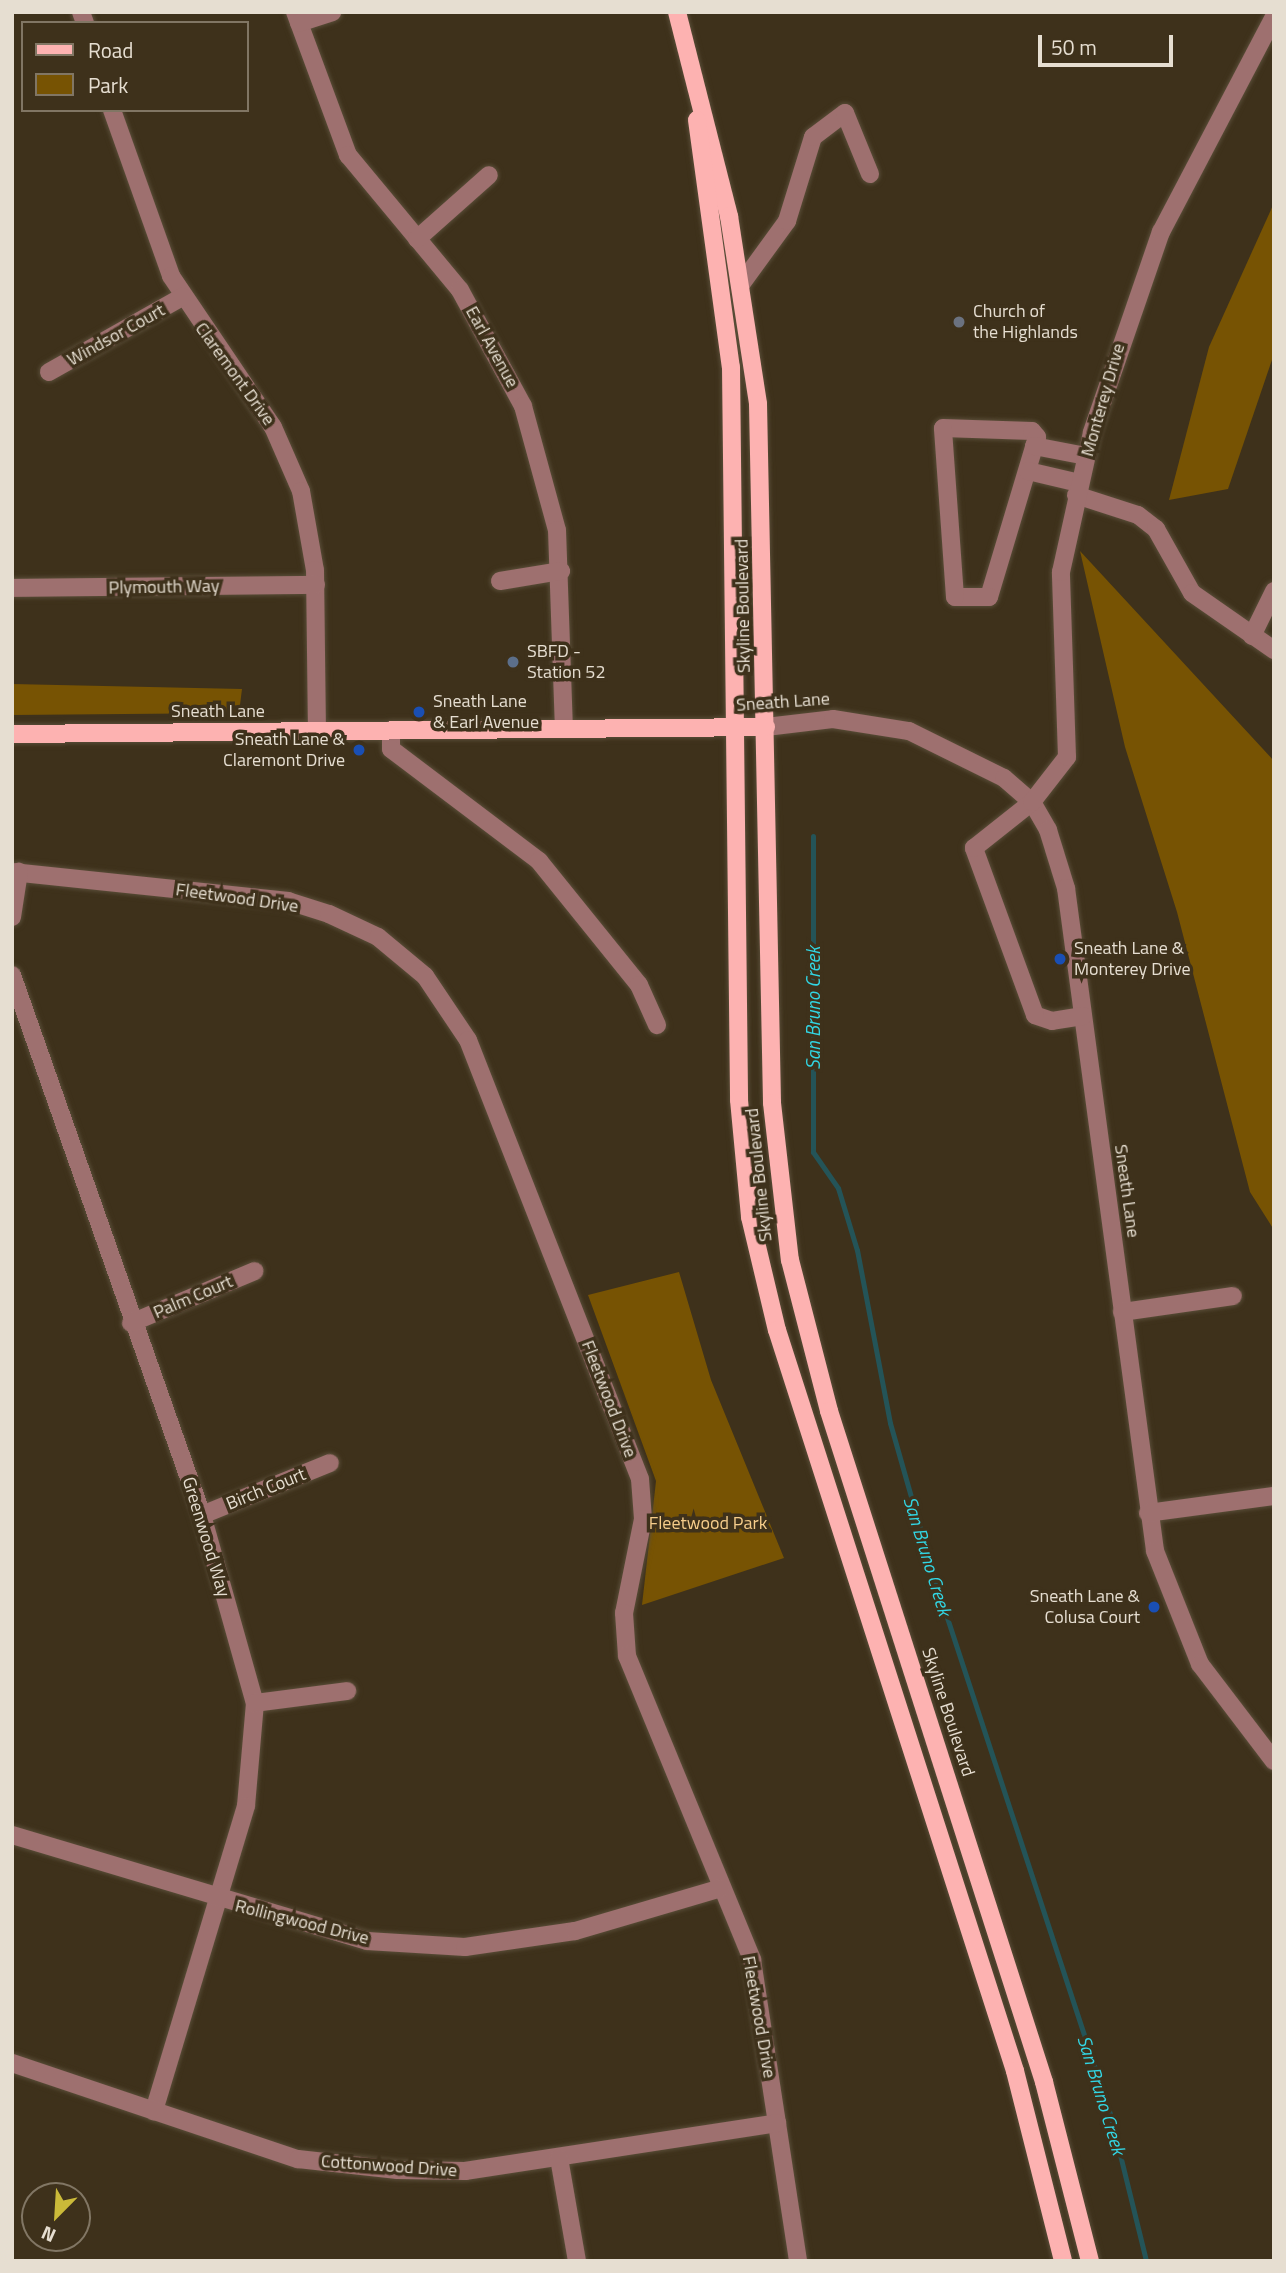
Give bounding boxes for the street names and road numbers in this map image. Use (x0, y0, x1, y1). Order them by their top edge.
street label: Windsor Court (63, 299, 169, 371)
street label: Earl Avenue (461, 303, 523, 391)
street label: Claremont Drive (190, 318, 280, 430)
street label: Monterey Drive (1077, 341, 1129, 459)
street label: Skyline Boulevard (731, 539, 755, 673)
street label: Plymouth Way (108, 575, 220, 599)
street label: Sneath Lane (735, 688, 831, 716)
street label: Sneath Lane (171, 700, 265, 722)
street label: Fleetwood Drive (174, 879, 300, 917)
street label: Skyline Boulevard (741, 1107, 777, 1243)
street label: Sneath Lane (1110, 1143, 1144, 1239)
street label: Palm Court (150, 1271, 236, 1323)
street label: Fleetwood Drive (577, 1337, 641, 1461)
street label: Birch Court (223, 1463, 309, 1515)
street label: Greenwood Way (177, 1474, 235, 1600)
street label: Skyline Boulevard (917, 1645, 979, 1779)
street label: Rollingwood Drive (233, 1895, 371, 1949)
street label: Fleetwood Drive (738, 1954, 780, 2080)
street label: Cottonwood Drive (320, 2150, 458, 2182)

